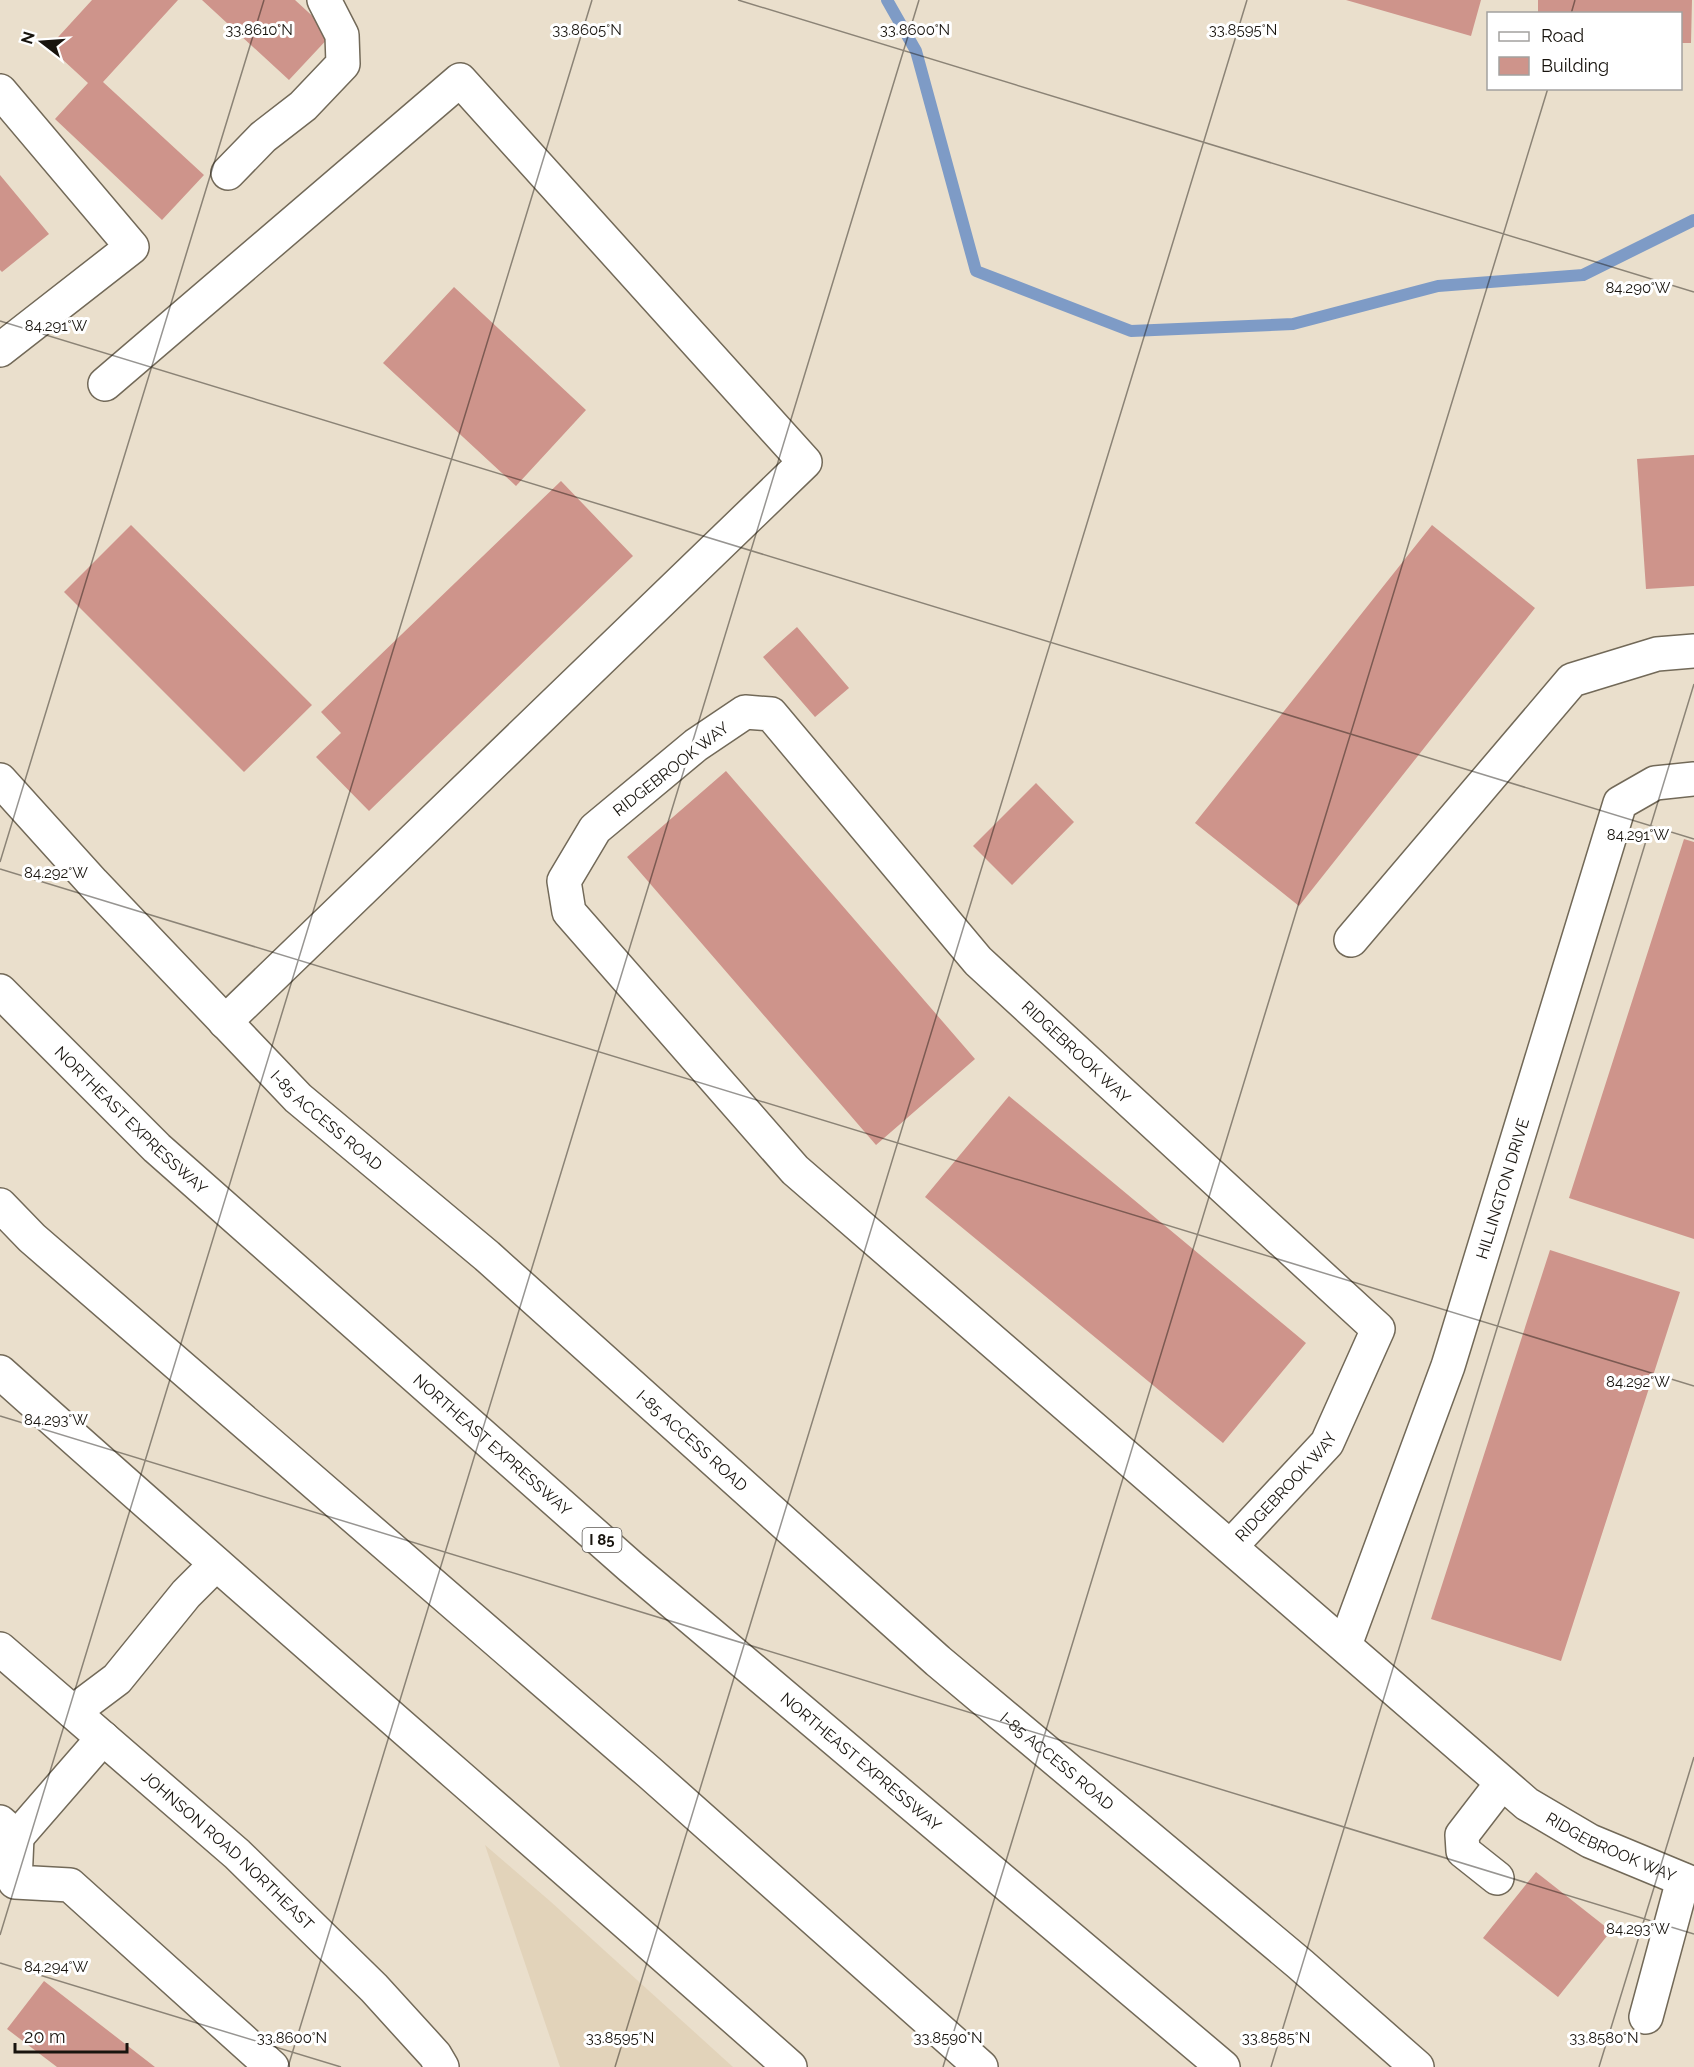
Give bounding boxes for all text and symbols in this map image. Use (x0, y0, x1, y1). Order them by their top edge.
north arrow (12, 12, 72, 72)
legend (1487, 12, 1682, 90)
text: 33.8610°N (225, 21, 293, 39)
text: 33.8605°N (552, 21, 622, 39)
text: 33.8600°N (880, 21, 950, 39)
text: 33.8595°N (1209, 21, 1277, 39)
text: Road (1541, 25, 1584, 46)
text: N (17, 29, 39, 46)
text: Building (1541, 55, 1609, 76)
text: 84.290°W (1605, 279, 1671, 297)
text: 84.291°W (25, 317, 87, 335)
street label: RIDGEBROOK WAY (609, 718, 733, 820)
text: 84.291°W (1607, 826, 1669, 844)
text: 84.292°W (24, 864, 88, 882)
street label: RIDGEBROOK WAY (1018, 997, 1135, 1108)
street label: NORTHEAST EXPRESSWAY (51, 1042, 212, 1198)
street label: I-85 ACCESS ROAD (267, 1066, 386, 1174)
street label: HILLINGTON DRIVE (1472, 1115, 1533, 1261)
street label: NORTHEAST EXPRESSWAY (410, 1370, 576, 1520)
text: 84.292°W (1606, 1373, 1670, 1391)
street label: I-85 ACCESS ROAD (633, 1386, 752, 1495)
text: 84.293°W (24, 1411, 88, 1429)
street label: RIDGEBROOK WAY (1231, 1429, 1340, 1545)
road number: I 85 (582, 1528, 622, 1552)
street label: NORTHEAST EXPRESSWAY (777, 1688, 946, 1835)
street label: I-85 ACCESS ROAD (997, 1708, 1118, 1814)
street label: JOHNSON ROAD NORTHEAST (138, 1767, 318, 1934)
street label: RIDGEBROOK WAY (1543, 1808, 1680, 1885)
text: 84.293°W (1606, 1920, 1670, 1938)
text: 84.294°W (24, 1958, 88, 1976)
scale bar (15, 2016, 128, 2054)
text: 20 m (24, 2026, 66, 2047)
text: 33.8600°N (257, 2029, 327, 2047)
text: 33.8595°N (586, 2029, 654, 2047)
text: 33.8590°N (913, 2029, 983, 2047)
text: 33.8585°N (1242, 2029, 1310, 2047)
text: 33.8580°N (1569, 2029, 1639, 2047)

